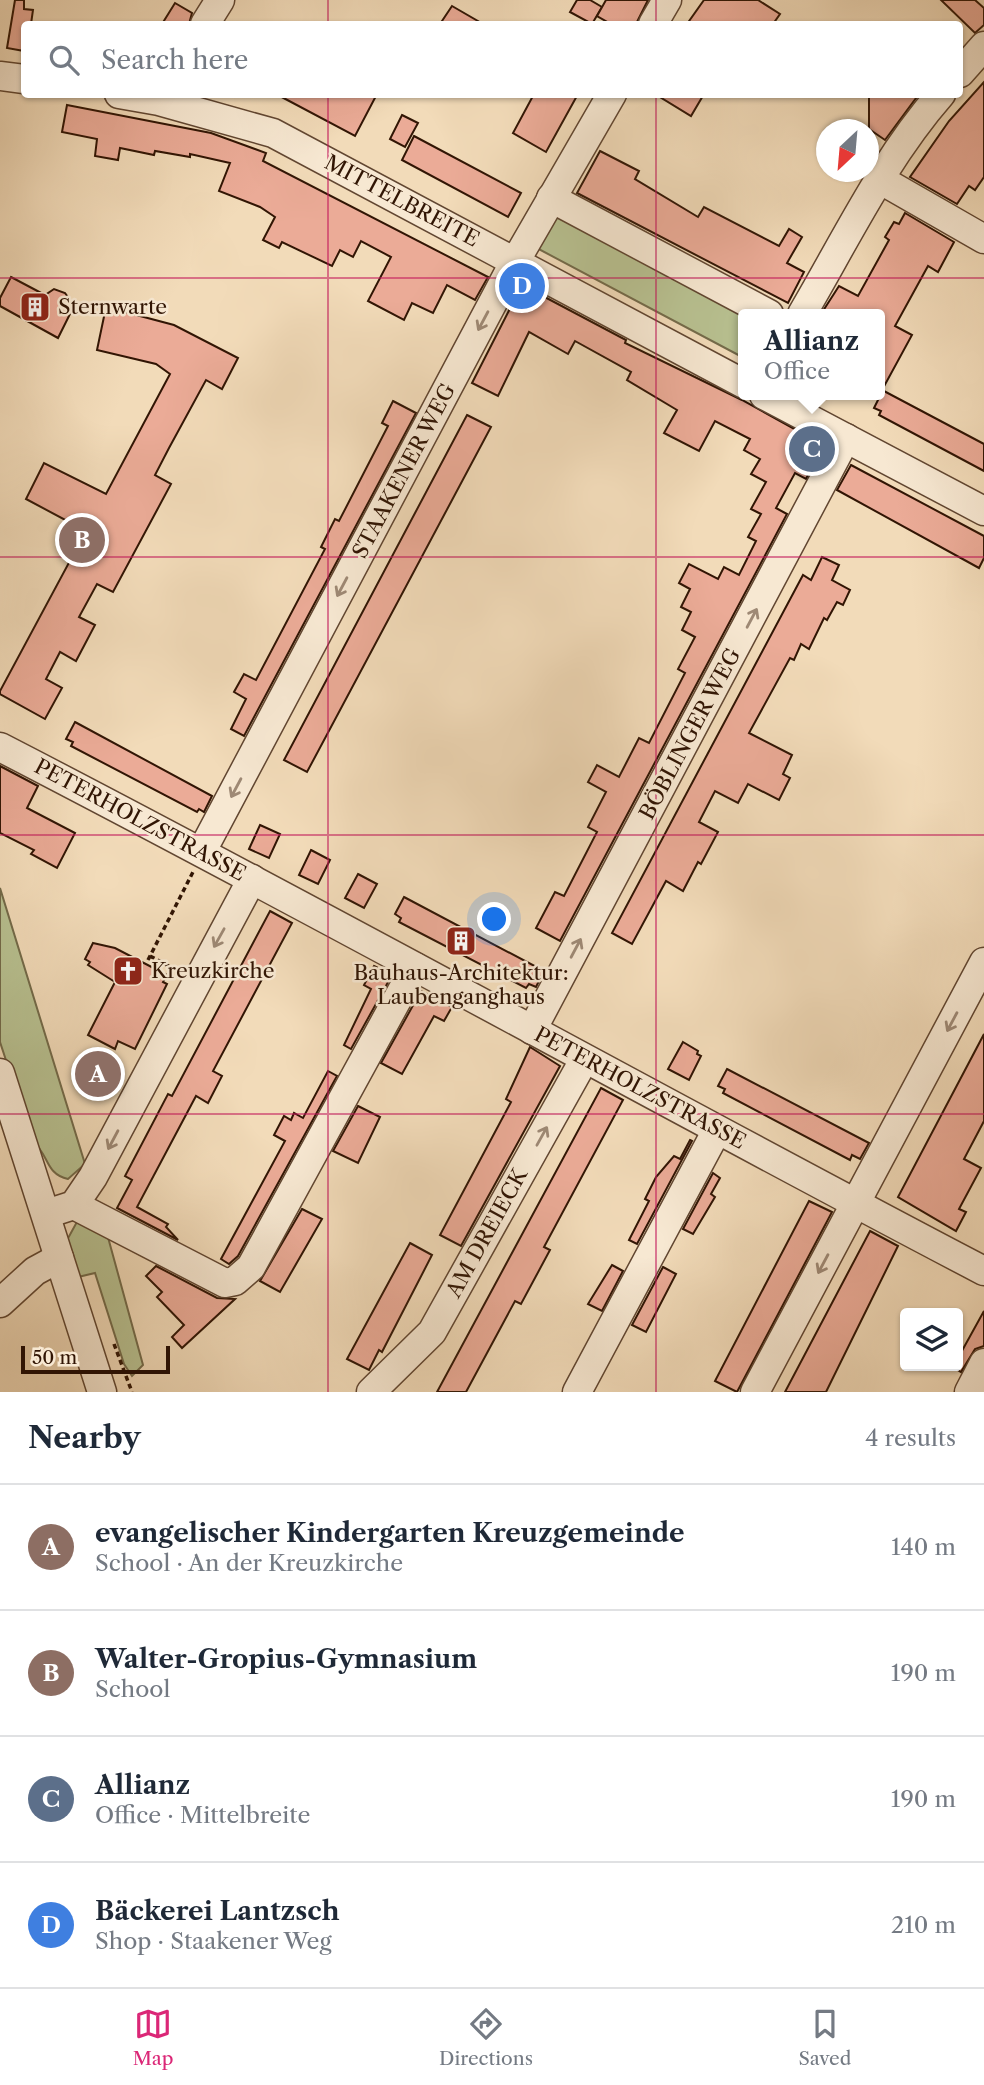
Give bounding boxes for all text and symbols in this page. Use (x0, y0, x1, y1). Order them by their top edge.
search box (21, 21, 963, 98)
icon: search (45, 41, 83, 79)
text: Search here (101, 44, 248, 76)
north arrow (816, 119, 879, 182)
street label: MITTELBREITE (321, 149, 484, 252)
pin: D (499, 260, 545, 312)
building icon: Sternwarte (18, 290, 52, 324)
place label: Sternwarte (58, 294, 167, 319)
popup (738, 309, 885, 400)
one-way arrow (476, 310, 490, 330)
text: Allianz (764, 325, 859, 357)
text: Office (764, 357, 830, 385)
street label: STAAKENER WEG (347, 379, 460, 562)
pin: C (789, 423, 835, 475)
pin: B (59, 514, 105, 566)
one-way arrow (335, 576, 349, 596)
one-way arrow (746, 608, 759, 629)
street label: BÖBLINGER WEG (634, 644, 745, 824)
street label: PETERHOLZSTRASSE (30, 753, 250, 886)
one-way arrow (229, 777, 243, 797)
your location (477, 902, 511, 936)
building icon: Bauhaus-Architektur: Laubenganghaus (444, 924, 478, 958)
one-way arrow (212, 928, 226, 948)
one-way arrow (570, 938, 583, 959)
church icon: Kreuzkirche (111, 954, 145, 988)
place label: Kreuzkirche (151, 958, 274, 983)
place label: Bauhaus-Architektur: Laubenganghaus (353, 960, 569, 1009)
one-way arrow (945, 1011, 958, 1032)
street label: PETERHOLZSTRASSE (530, 1021, 750, 1154)
pin: A (75, 1048, 121, 1100)
one-way arrow (535, 1127, 549, 1147)
one-way arrow (105, 1129, 119, 1149)
street label: AM DREIECK (440, 1163, 533, 1303)
one-way arrow (816, 1253, 830, 1273)
map controls (900, 1308, 963, 1371)
button: layers (900, 1308, 963, 1371)
scale bar (21, 1343, 170, 1375)
text: 50 m (32, 1346, 77, 1369)
text: Nearby (28, 1419, 141, 1456)
text: 4 results (865, 1424, 956, 1452)
text: evangelischer Kindergarten Kreuzgemeinde (95, 1517, 685, 1549)
text: A (42, 1533, 60, 1561)
text: 140 m (891, 1533, 956, 1561)
text: School · An der Kreuzkirche (95, 1549, 403, 1577)
text: Walter-Gropius-Gymnasium (95, 1643, 477, 1675)
text: B (42, 1659, 60, 1687)
text: 190 m (891, 1659, 956, 1687)
text: School (95, 1675, 170, 1703)
text: Allianz (95, 1769, 190, 1801)
text: C (42, 1785, 60, 1813)
text: 190 m (891, 1785, 956, 1813)
text: Office · Mittelbreite (95, 1801, 310, 1829)
text: Bäckerei Lantzsch (95, 1895, 340, 1927)
text: D (41, 1911, 61, 1939)
text: 210 m (891, 1911, 956, 1939)
text: Shop · Staakener Weg (95, 1927, 332, 1955)
tab: Map (133, 2005, 174, 2070)
tab: Directions (439, 2005, 533, 2070)
tab: Saved (798, 2005, 851, 2070)

